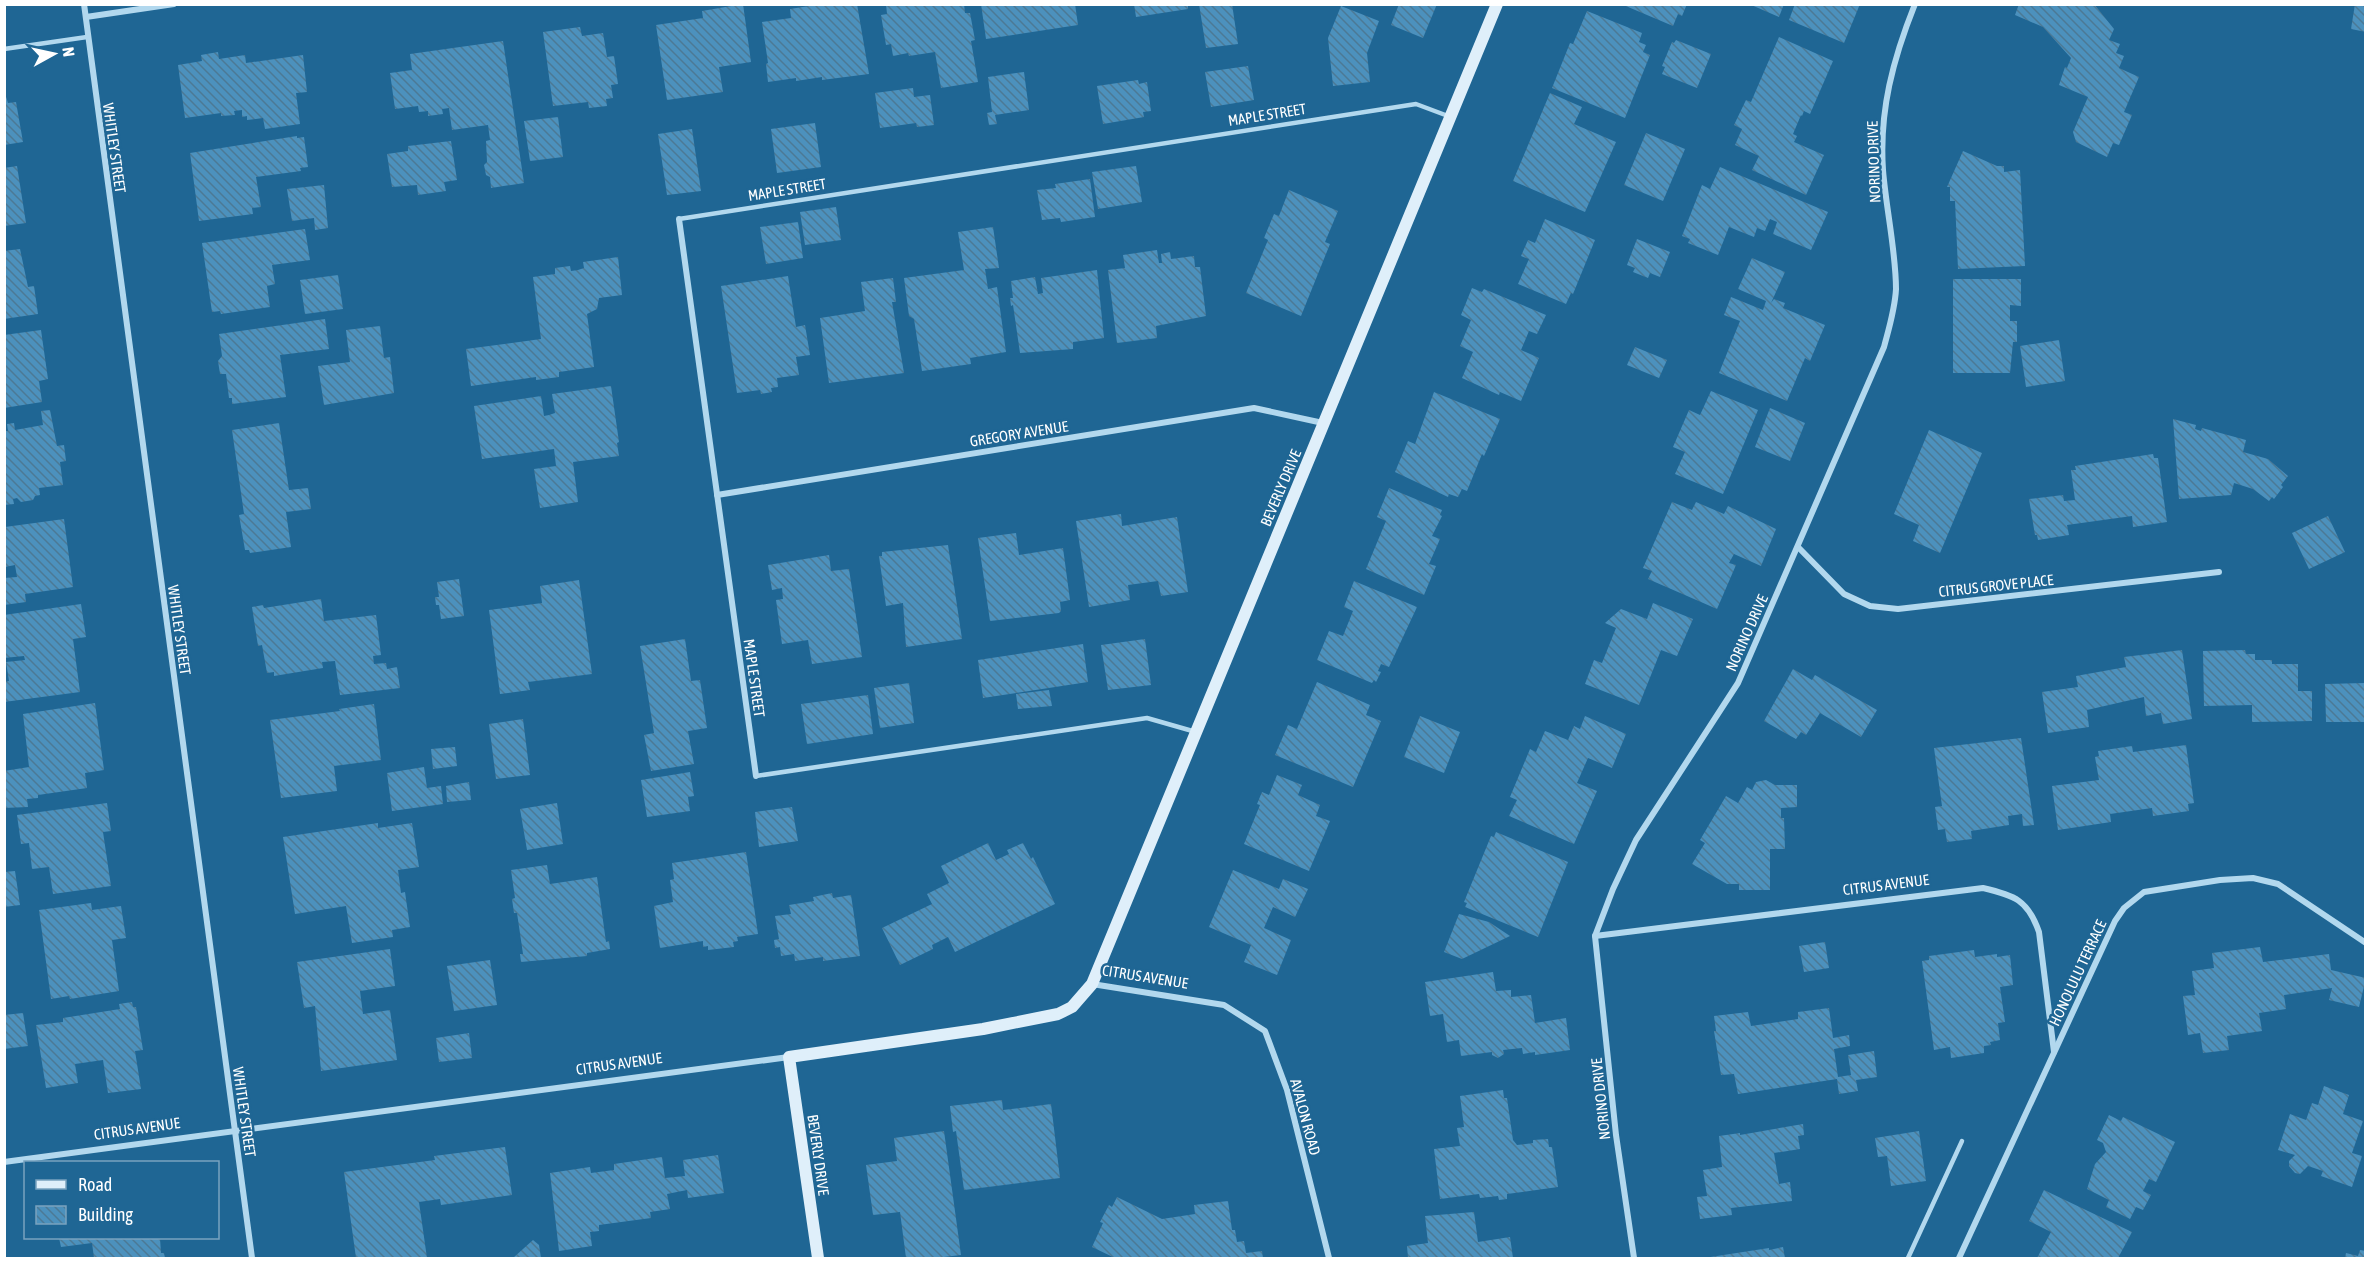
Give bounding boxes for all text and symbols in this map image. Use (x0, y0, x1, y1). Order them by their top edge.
north arrow (24, 24, 84, 84)
text: N (59, 46, 78, 58)
street label: MAPLE STREET (1227, 100, 1308, 129)
street label: WHITLEY STREET (100, 102, 129, 194)
street label: NORINO DRIVE (1864, 120, 1883, 203)
street label: MAPLE STREET (747, 175, 828, 204)
street label: GREGORY AVENUE (968, 417, 1070, 450)
street label: BEVERLY DRIVE (1257, 446, 1305, 529)
street label: CITRUS GROVE PLACE (1938, 571, 2055, 600)
street label: WHITLEY STREET (165, 584, 194, 676)
street label: NORINO DRIVE (1722, 591, 1771, 674)
street label: MAPLE STREET (741, 638, 768, 719)
street label: CITRUS AVENUE (1842, 871, 1931, 898)
street label: HONOLULU TERRACE (2046, 917, 2110, 1028)
street label: CITRUS AVENUE (1101, 961, 1190, 992)
street label: CITRUS AVENUE (575, 1049, 664, 1078)
street label: NORINO DRIVE (1588, 1057, 1613, 1141)
street label: WHITLEY STREET (230, 1066, 259, 1158)
street label: AVALON ROAD (1287, 1077, 1324, 1157)
street label: BEVERLY DRIVE (804, 1113, 833, 1197)
street label: CITRUS AVENUE (93, 1114, 182, 1143)
legend (24, 1161, 219, 1239)
text: Road (78, 1174, 112, 1195)
text: Building (78, 1204, 133, 1225)

